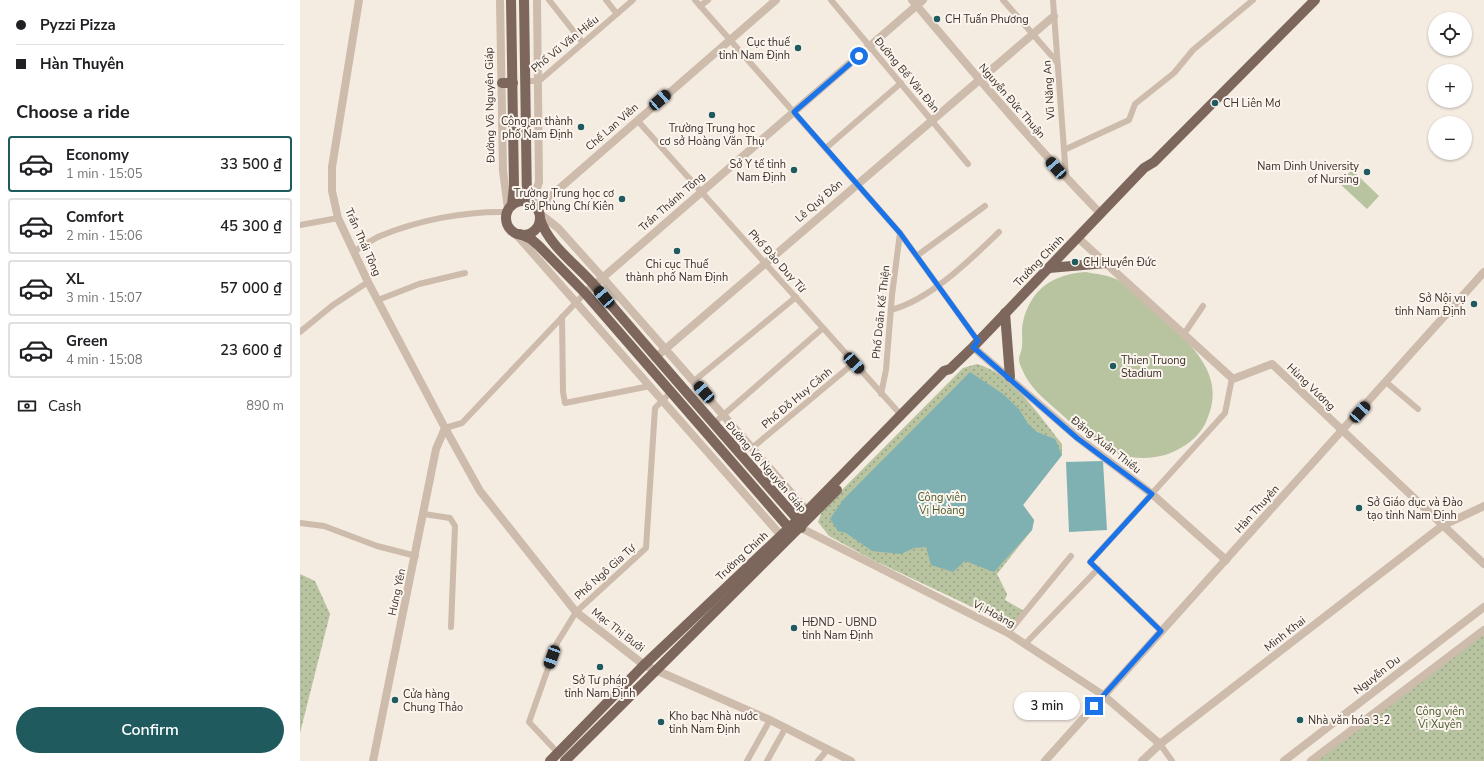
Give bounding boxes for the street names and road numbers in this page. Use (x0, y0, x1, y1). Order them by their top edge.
street label: Phố Vũ Văn Hiếu (528, 12, 602, 76)
street label: Đường Bế Văn Đàn (870, 33, 943, 116)
street label: Đường Võ Nguyên Giáp (481, 47, 499, 164)
street label: Nguyễn Đức Thuận (975, 60, 1049, 142)
street label: Vũ Năng An (1039, 60, 1059, 121)
street label: Chế Lan Viên (582, 100, 642, 154)
street label: Trần Thánh Tông (636, 169, 708, 235)
street label: Lê Quý Đôn (792, 176, 846, 226)
street label: Trần Thái Tông (341, 205, 385, 279)
street label: Phố Đào Duy Từ (745, 226, 810, 296)
street label: Trường Chinh (1011, 232, 1067, 290)
street label: Phố Doãn Kế Thiện (869, 264, 893, 360)
street label: Hùng Vương (1283, 360, 1339, 414)
street label: Phố Đỗ Huy Cảnh (759, 364, 835, 432)
street label: Đặng Xuân Thiều (1067, 412, 1144, 477)
street label: Đường Võ Nguyên Giáp (722, 418, 810, 516)
street label: Hàn Thuyên (1231, 482, 1283, 536)
street label: Trường Chinh (713, 528, 771, 584)
street label: Phố Ngô Gia Tự (571, 540, 639, 603)
street label: Hưng Yên (385, 567, 409, 617)
street label: Vị Hoàng (969, 596, 1018, 631)
street label: Mạc Thị Bưởi (588, 604, 648, 656)
street label: Minh Khai (1261, 613, 1309, 655)
street label: Nguyễn Du (1350, 652, 1404, 698)

